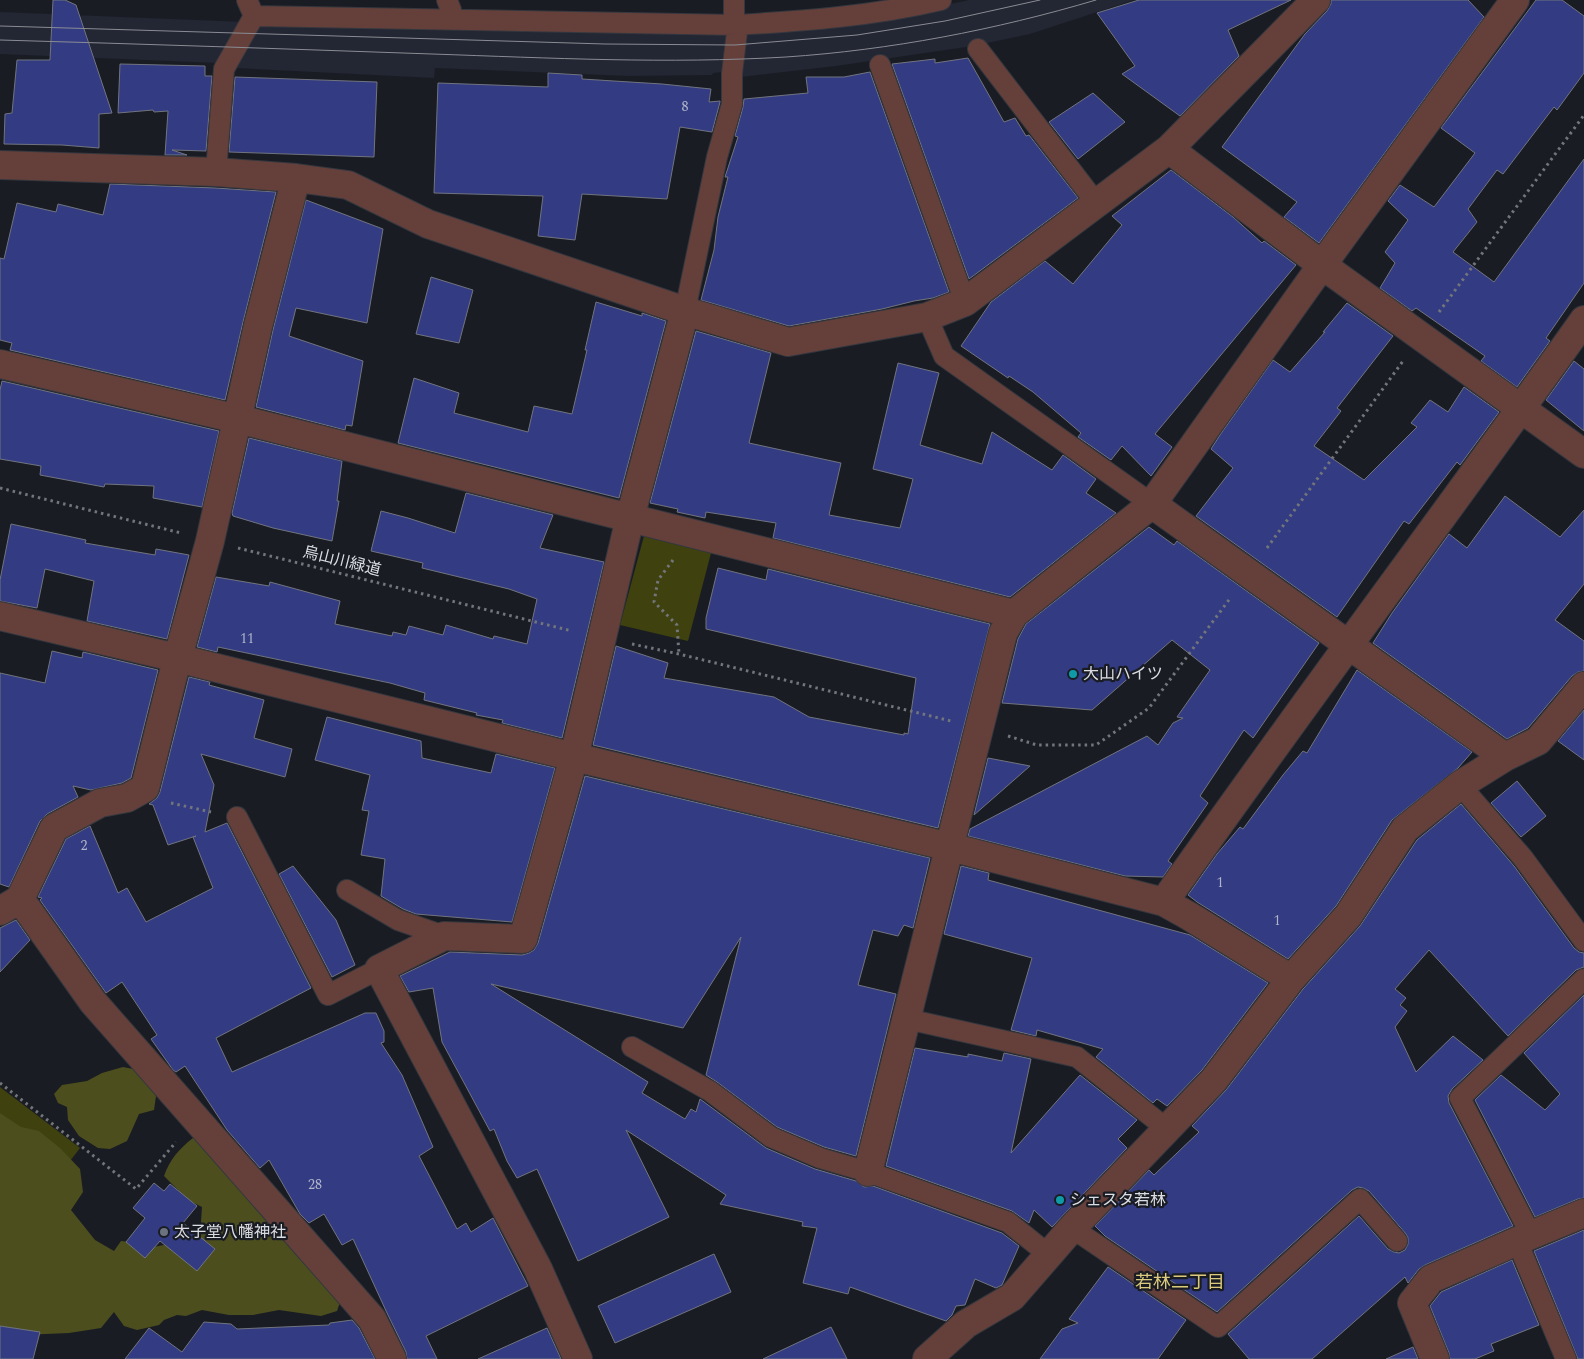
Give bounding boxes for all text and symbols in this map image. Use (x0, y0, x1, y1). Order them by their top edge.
house number: 8 (682, 96, 689, 117)
street label: 烏山川緑道 (300, 540, 384, 582)
house number: 11 (240, 628, 254, 649)
place label: 大山ハイツ (1083, 662, 1163, 686)
marker: 大山ハイツ (1067, 668, 1079, 680)
house number: 2 (81, 835, 88, 856)
house number: 1 (1217, 872, 1224, 893)
house number: 1 (1274, 910, 1281, 931)
house number: 28 (308, 1174, 322, 1195)
place label: シェスタ若林 (1070, 1188, 1166, 1212)
marker: シェスタ若林 (1054, 1194, 1066, 1206)
place label: 太子堂八幡神社 (174, 1220, 286, 1244)
marker: 太子堂八幡神社 (158, 1226, 170, 1238)
district label: 若林二丁目 (1135, 1269, 1225, 1296)

